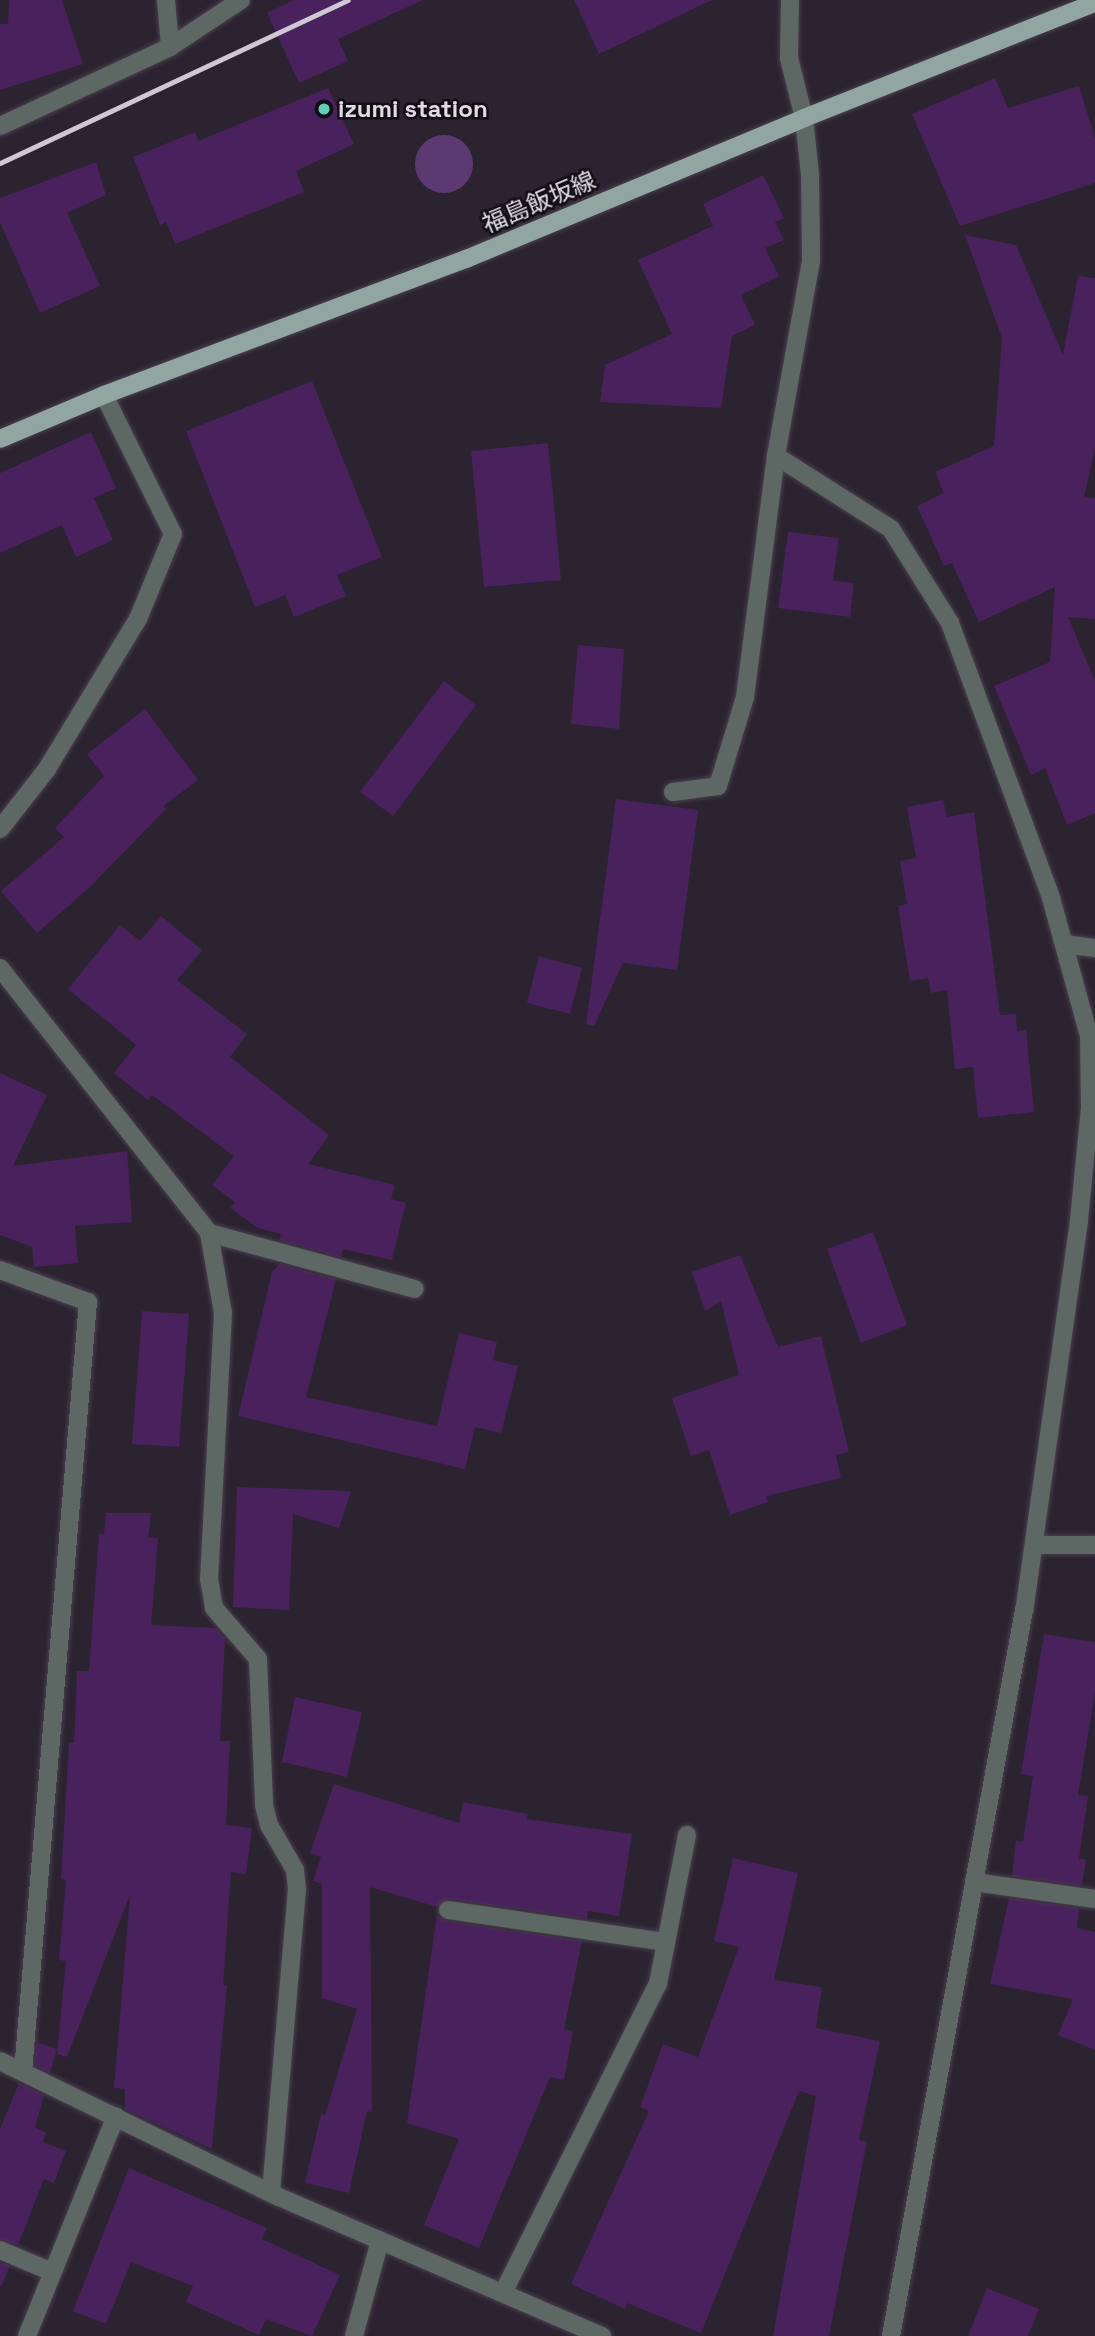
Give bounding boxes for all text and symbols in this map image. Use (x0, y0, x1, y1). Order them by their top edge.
place label: izumi station (338, 95, 488, 123)
marker: izumi station (316, 101, 332, 117)
street label: 福島飯坂線 (478, 165, 600, 239)

